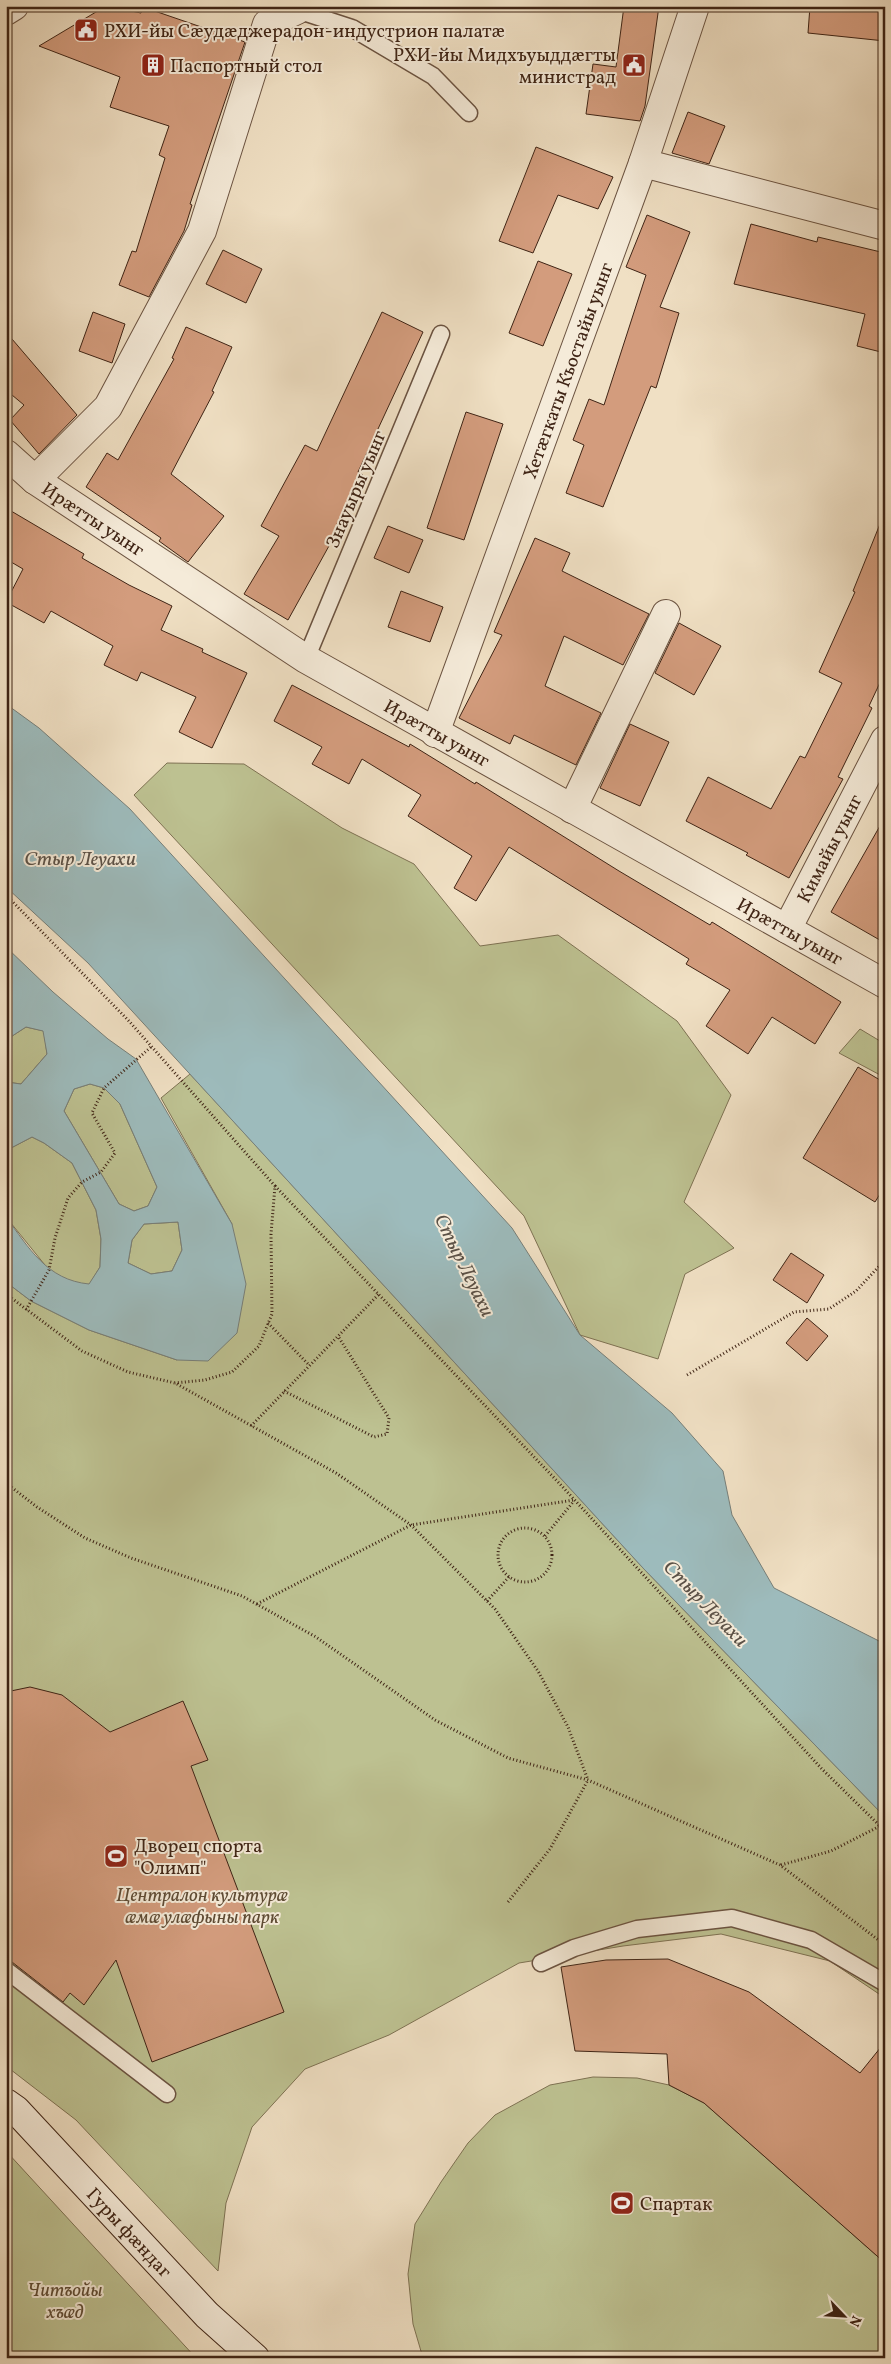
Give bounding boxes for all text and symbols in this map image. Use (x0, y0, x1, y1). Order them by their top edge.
public building icon: РХИ-йы Сæудæджерадон-индустрион палатæ (73, 17, 99, 43)
place label: РХИ-йы Сæудæджерадон-индустрион палатæ (104, 19, 505, 45)
place label: РХИ-йы Мидхъуыддæгты министрад (393, 43, 616, 91)
building icon: Паспортный стол (140, 52, 166, 78)
public building icon: РХИ-йы Мидхъуыддæгты министрад (621, 52, 647, 78)
place label: Паспортный стол (170, 54, 322, 80)
street label: Хетæгкаты Къостайы уынг (518, 259, 621, 483)
street label: Знауыры уынг (320, 426, 394, 553)
street label: Ирæтты уынг (36, 477, 149, 564)
street label: Ирæтты уынг (378, 694, 494, 775)
street label: Кимайы уынг (792, 790, 870, 908)
water label: Стыр Леуахи (24, 846, 136, 874)
street label: Ирæтты уынг (731, 892, 848, 973)
water label: Стыр Леуахи (426, 1210, 500, 1322)
water label: Стыр Леуахи (656, 1555, 753, 1654)
place label: Дворец спорта "Олимп" (134, 1834, 262, 1882)
sports icon: Дворец спорта "Олимп" (103, 1843, 129, 1869)
park label: Централон культурæ æмæ улæфыны парк (116, 1883, 288, 1931)
street label: Гуры фӕндаг (80, 2183, 177, 2285)
sports icon: Спартак (609, 2190, 635, 2216)
place label: Спартак (640, 2192, 712, 2218)
park label: Читъойы хъæд (27, 2278, 103, 2326)
north arrow (818, 2292, 868, 2342)
text: N (844, 2312, 865, 2329)

